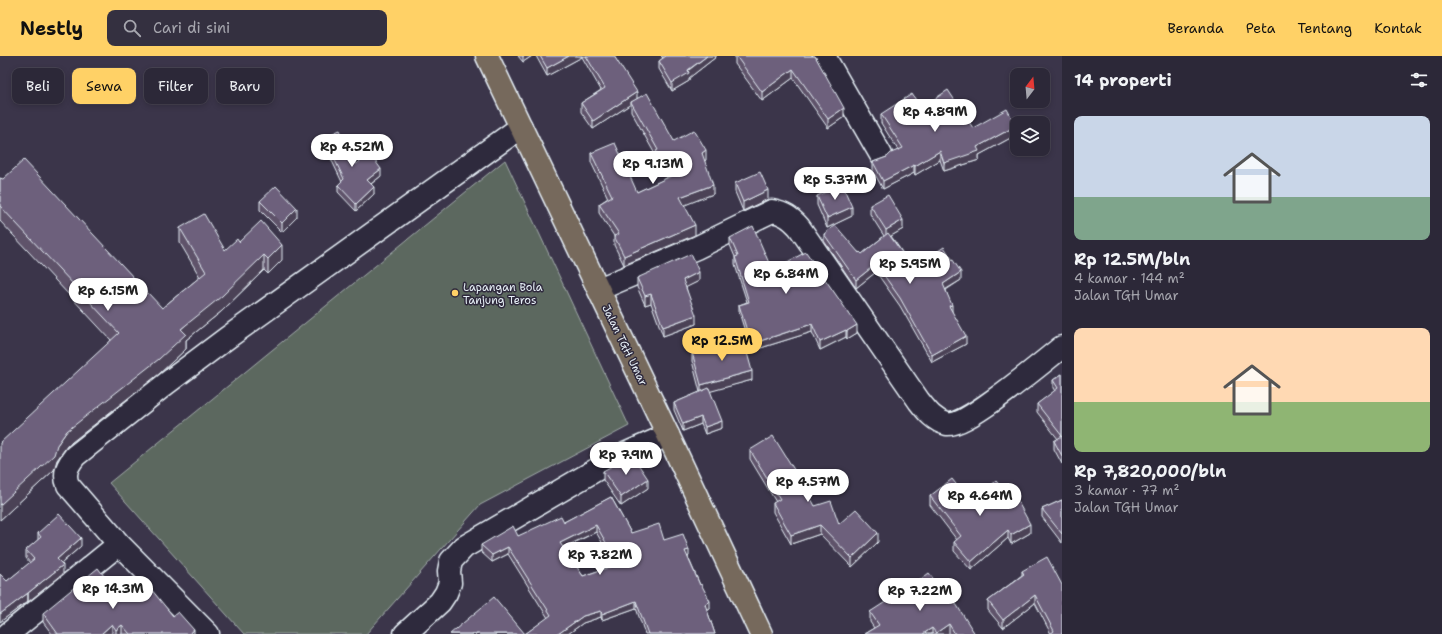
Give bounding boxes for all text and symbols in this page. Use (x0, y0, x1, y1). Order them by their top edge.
search box (107, 10, 387, 46)
text: Nestly (20, 16, 83, 41)
icon: search (121, 17, 143, 39)
text: Cari di sini (153, 18, 230, 38)
text: Beranda (1167, 19, 1224, 37)
text: Peta (1246, 19, 1276, 37)
text: Tentang (1298, 19, 1352, 37)
text: Kontak (1374, 19, 1422, 37)
chip: Beli (12, 68, 64, 104)
chip: Sewa (72, 68, 136, 104)
chip: Filter (144, 68, 208, 104)
chip: Baru (216, 68, 274, 104)
north arrow (1010, 68, 1050, 108)
map controls (1010, 68, 1050, 156)
text: 14 properti (1074, 69, 1172, 91)
icon: filters (1408, 69, 1430, 91)
pin: Rp 4.89M (894, 99, 976, 133)
text: Rp 4.89M (902, 103, 968, 120)
button: layers (1010, 116, 1050, 156)
pin: Rp 4.52M (311, 134, 393, 168)
text: Rp 4.52M (320, 138, 384, 155)
icon: home (1216, 142, 1288, 214)
pin: Rp 9.13M (612, 151, 694, 185)
text: Rp 9.13M (622, 155, 684, 172)
pin: Rp 5.37M (794, 167, 876, 201)
text: Rp 5.37M (803, 171, 867, 188)
text: Rp 12.5M/bln (1074, 248, 1190, 270)
pin: Rp 5.95M (869, 251, 951, 285)
text: Rp 5.95M (879, 255, 941, 272)
pin: Rp 6.84M (745, 261, 827, 295)
text: Rp 6.84M (753, 265, 819, 282)
text: 4 kamar · 144 m² (1074, 270, 1185, 287)
pin: Rp 6.15M (67, 278, 149, 312)
place label: Lapangan Bola Tanjung Teros (463, 280, 543, 308)
text: Rp 6.15M (78, 282, 138, 299)
text: Jalan TGH Umar (1074, 287, 1179, 304)
marker: Lapangan Bola Tanjung Teros (450, 288, 460, 298)
street label: Jalan TGH Umar (598, 302, 651, 388)
pin: Rp 12.5M (681, 328, 763, 362)
text: Rp 12.5M (691, 332, 753, 349)
icon: home (1216, 354, 1288, 426)
pin: Rp 7.9M (589, 442, 663, 476)
text: Rp 7.9M (599, 446, 653, 463)
text: Rp 7,820,000/bln (1074, 460, 1226, 482)
pin: Rp 4.57M (767, 469, 849, 503)
text: Rp 4.57M (776, 473, 840, 490)
text: 3 kamar · 77 m² (1074, 482, 1179, 499)
pin: Rp 4.64M (939, 483, 1021, 517)
text: Rp 4.64M (947, 487, 1013, 504)
text: Jalan TGH Umar (1074, 499, 1179, 516)
pin: Rp 7.82M (559, 542, 641, 576)
text: Rp 7.82M (568, 546, 632, 563)
pin: Rp 14.3M (72, 576, 154, 610)
pin: Rp 7.22M (879, 578, 961, 612)
text: Rp 14.3M (82, 580, 144, 597)
text: Rp 7.22M (888, 582, 952, 599)

